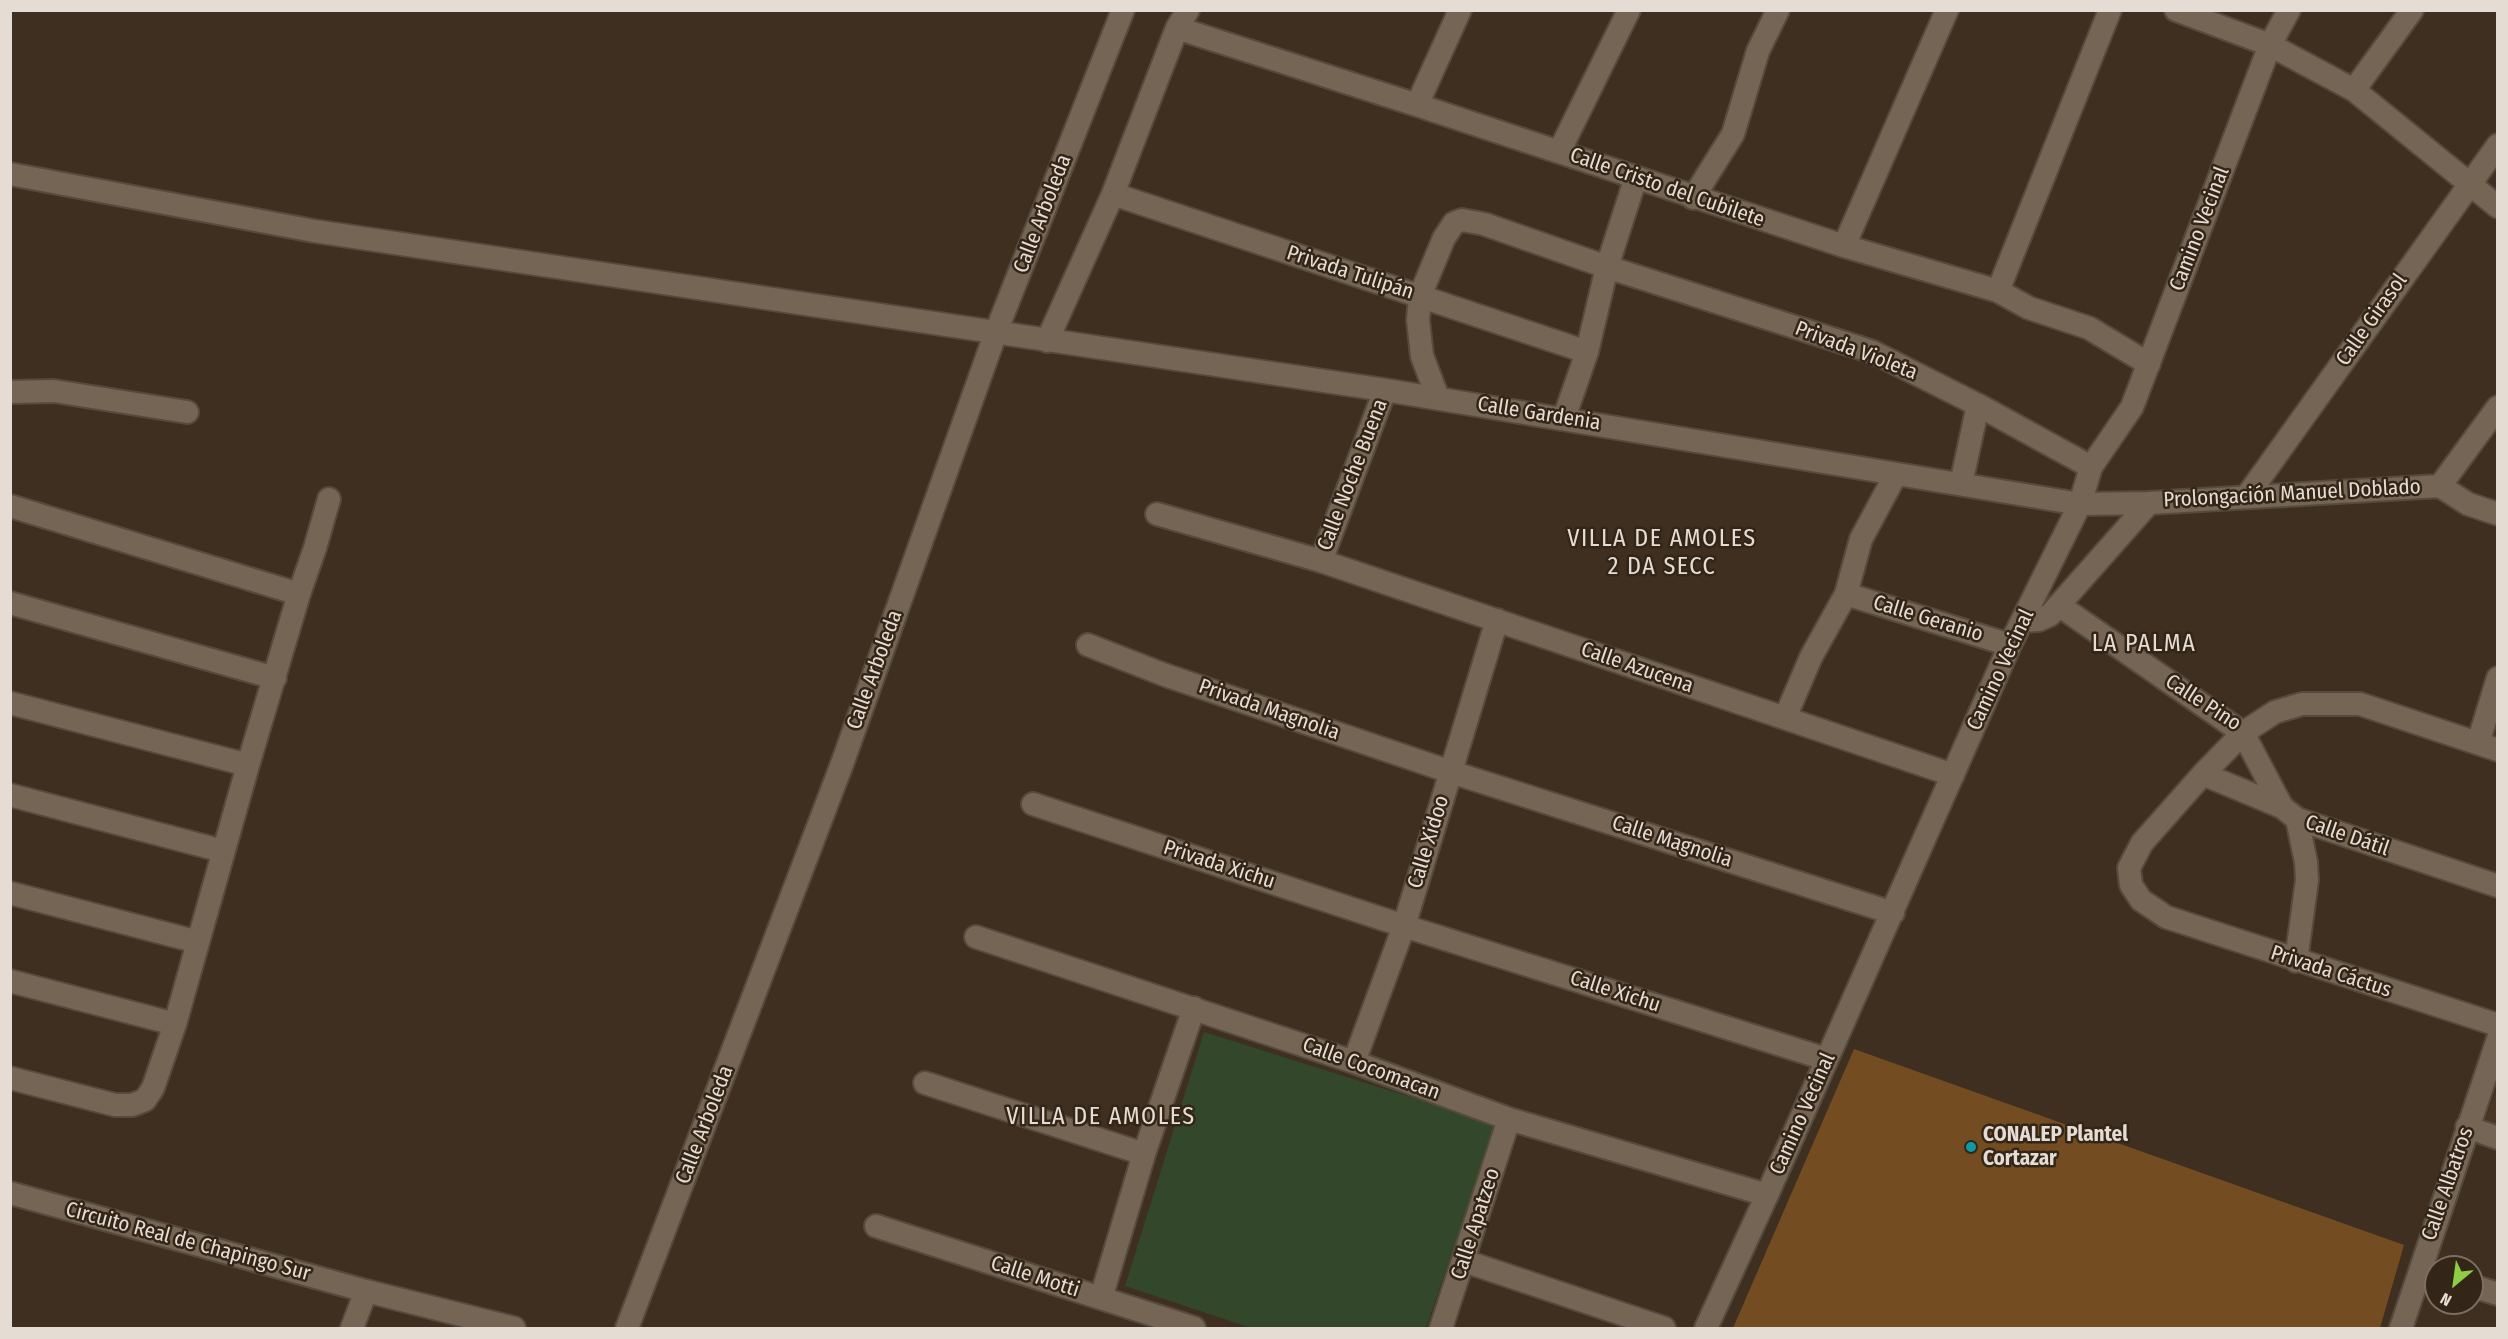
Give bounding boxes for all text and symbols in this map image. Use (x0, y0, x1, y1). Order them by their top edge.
street label: Calle Cristo del Cubilete (1566, 143, 1768, 233)
street label: Calle Arboleda (1009, 151, 1077, 277)
street label: Camino Vecinal (2165, 163, 2235, 295)
street label: Privada Tulipán (1283, 241, 1417, 305)
street label: Calle Girasol (2331, 269, 2413, 371)
street label: Privada Violeta (1791, 316, 1921, 386)
street label: Calle Gardenia (1476, 392, 1602, 436)
street label: Calle Noche Buena (1313, 396, 1393, 554)
street label: Prolongación Manuel Doblado (2163, 475, 2421, 513)
district label: VILLA DE AMOLES 2 DA SECC (1567, 525, 1757, 581)
street label: Calle Geranio (1870, 590, 1986, 648)
street label: Camino Vecinal (1962, 605, 2040, 735)
street label: Calle Arboleda (842, 607, 908, 733)
district label: LA PALMA (2092, 630, 2196, 658)
street label: Calle Azucena (1577, 637, 1697, 699)
street label: Calle Pino (2160, 669, 2246, 737)
street label: Privada Magnolia (1195, 674, 1343, 746)
street label: Calle Xidoo (1403, 793, 1455, 891)
street label: Calle Dátil (2302, 810, 2392, 862)
street label: Calle Magnolia (1609, 811, 1735, 873)
street label: Privada Xichu (1160, 835, 1278, 895)
street label: Privada Cáctus (2267, 941, 2395, 1003)
street label: Calle Xichu (1567, 966, 1663, 1018)
street label: Calle Cocomacan (1299, 1032, 1443, 1106)
street label: Camino Vecinal (1765, 1049, 1841, 1179)
street label: Calle Arboleda (671, 1062, 739, 1188)
district label: VILLA DE AMOLES (1006, 1103, 1196, 1131)
place label: CONALEP Plantel Cortazar (1983, 1122, 2128, 1172)
street label: Calle Albatros (2417, 1124, 2479, 1244)
marker: CONALEP Plantel Cortazar (1964, 1140, 1978, 1154)
street label: Calle Apatzeo (1446, 1165, 1506, 1283)
street label: Circuito Real de Chapingo Sur (63, 1197, 313, 1287)
street label: Calle Motti (987, 1251, 1083, 1303)
north arrow (2424, 1255, 2484, 1315)
text: N (2437, 1289, 2455, 1310)

